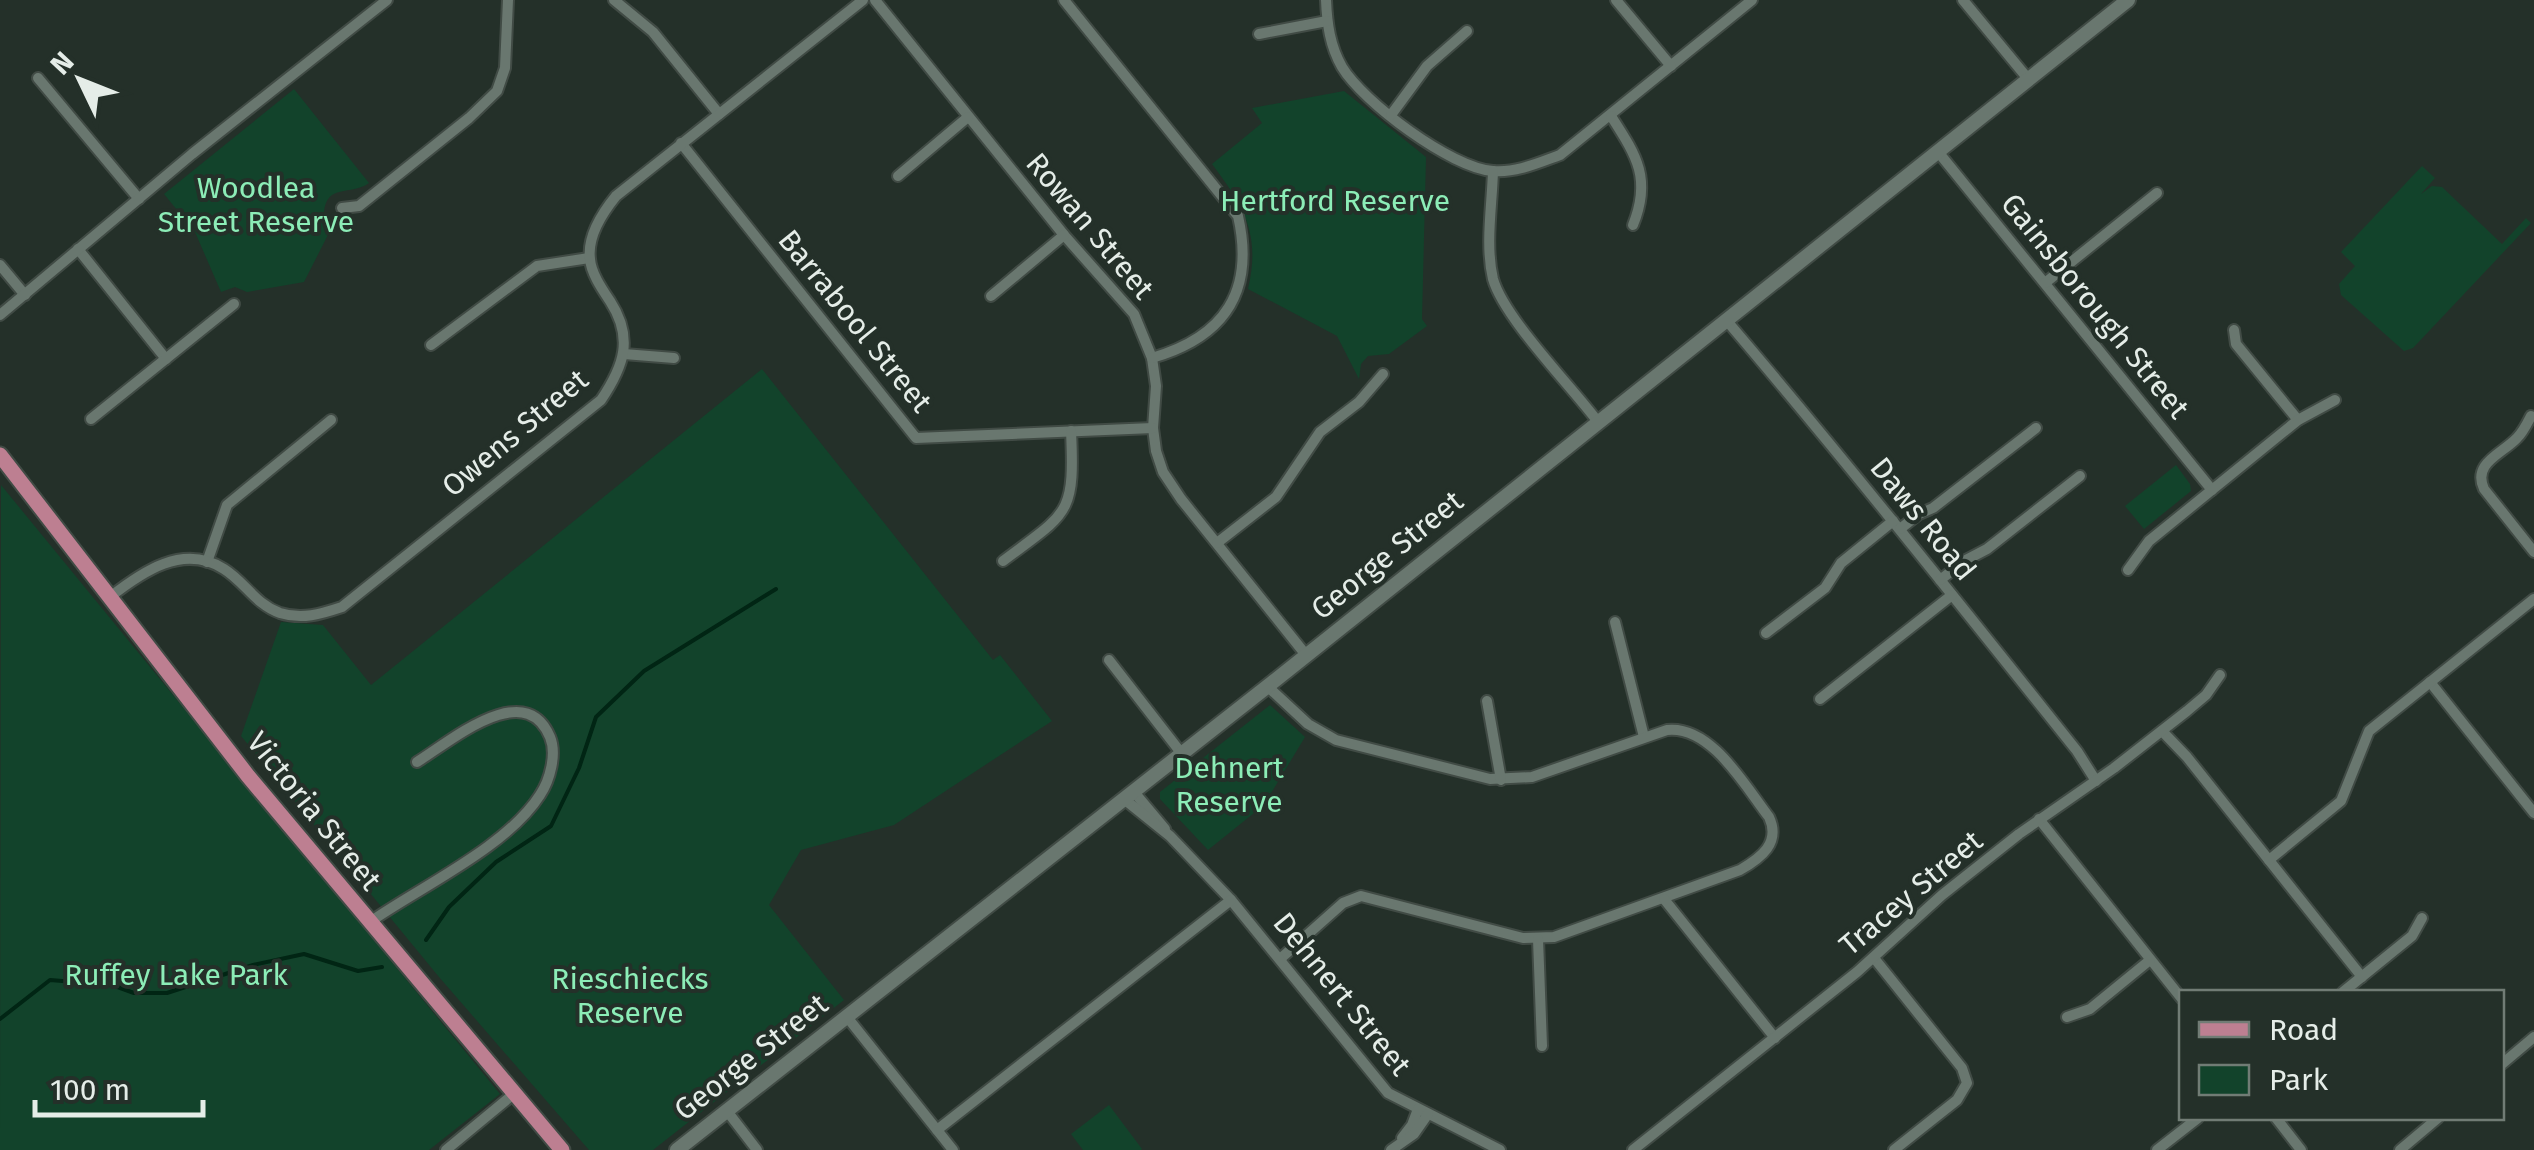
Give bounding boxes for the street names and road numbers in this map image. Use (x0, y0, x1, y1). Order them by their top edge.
street label: Rowan Street (1018, 146, 1162, 306)
street label: Gainsborough Street (1993, 186, 2197, 426)
street label: Barrabool Street (771, 223, 940, 419)
street label: Owens Street (435, 361, 595, 504)
street label: Daws Road (1862, 450, 1984, 588)
street label: George Street (1304, 483, 1470, 627)
street label: Victoria Street (239, 725, 389, 897)
street label: Tracey Street (1832, 823, 1990, 963)
street label: Dehnert Street (1265, 905, 1419, 1083)
street label: George Street (667, 986, 835, 1128)

